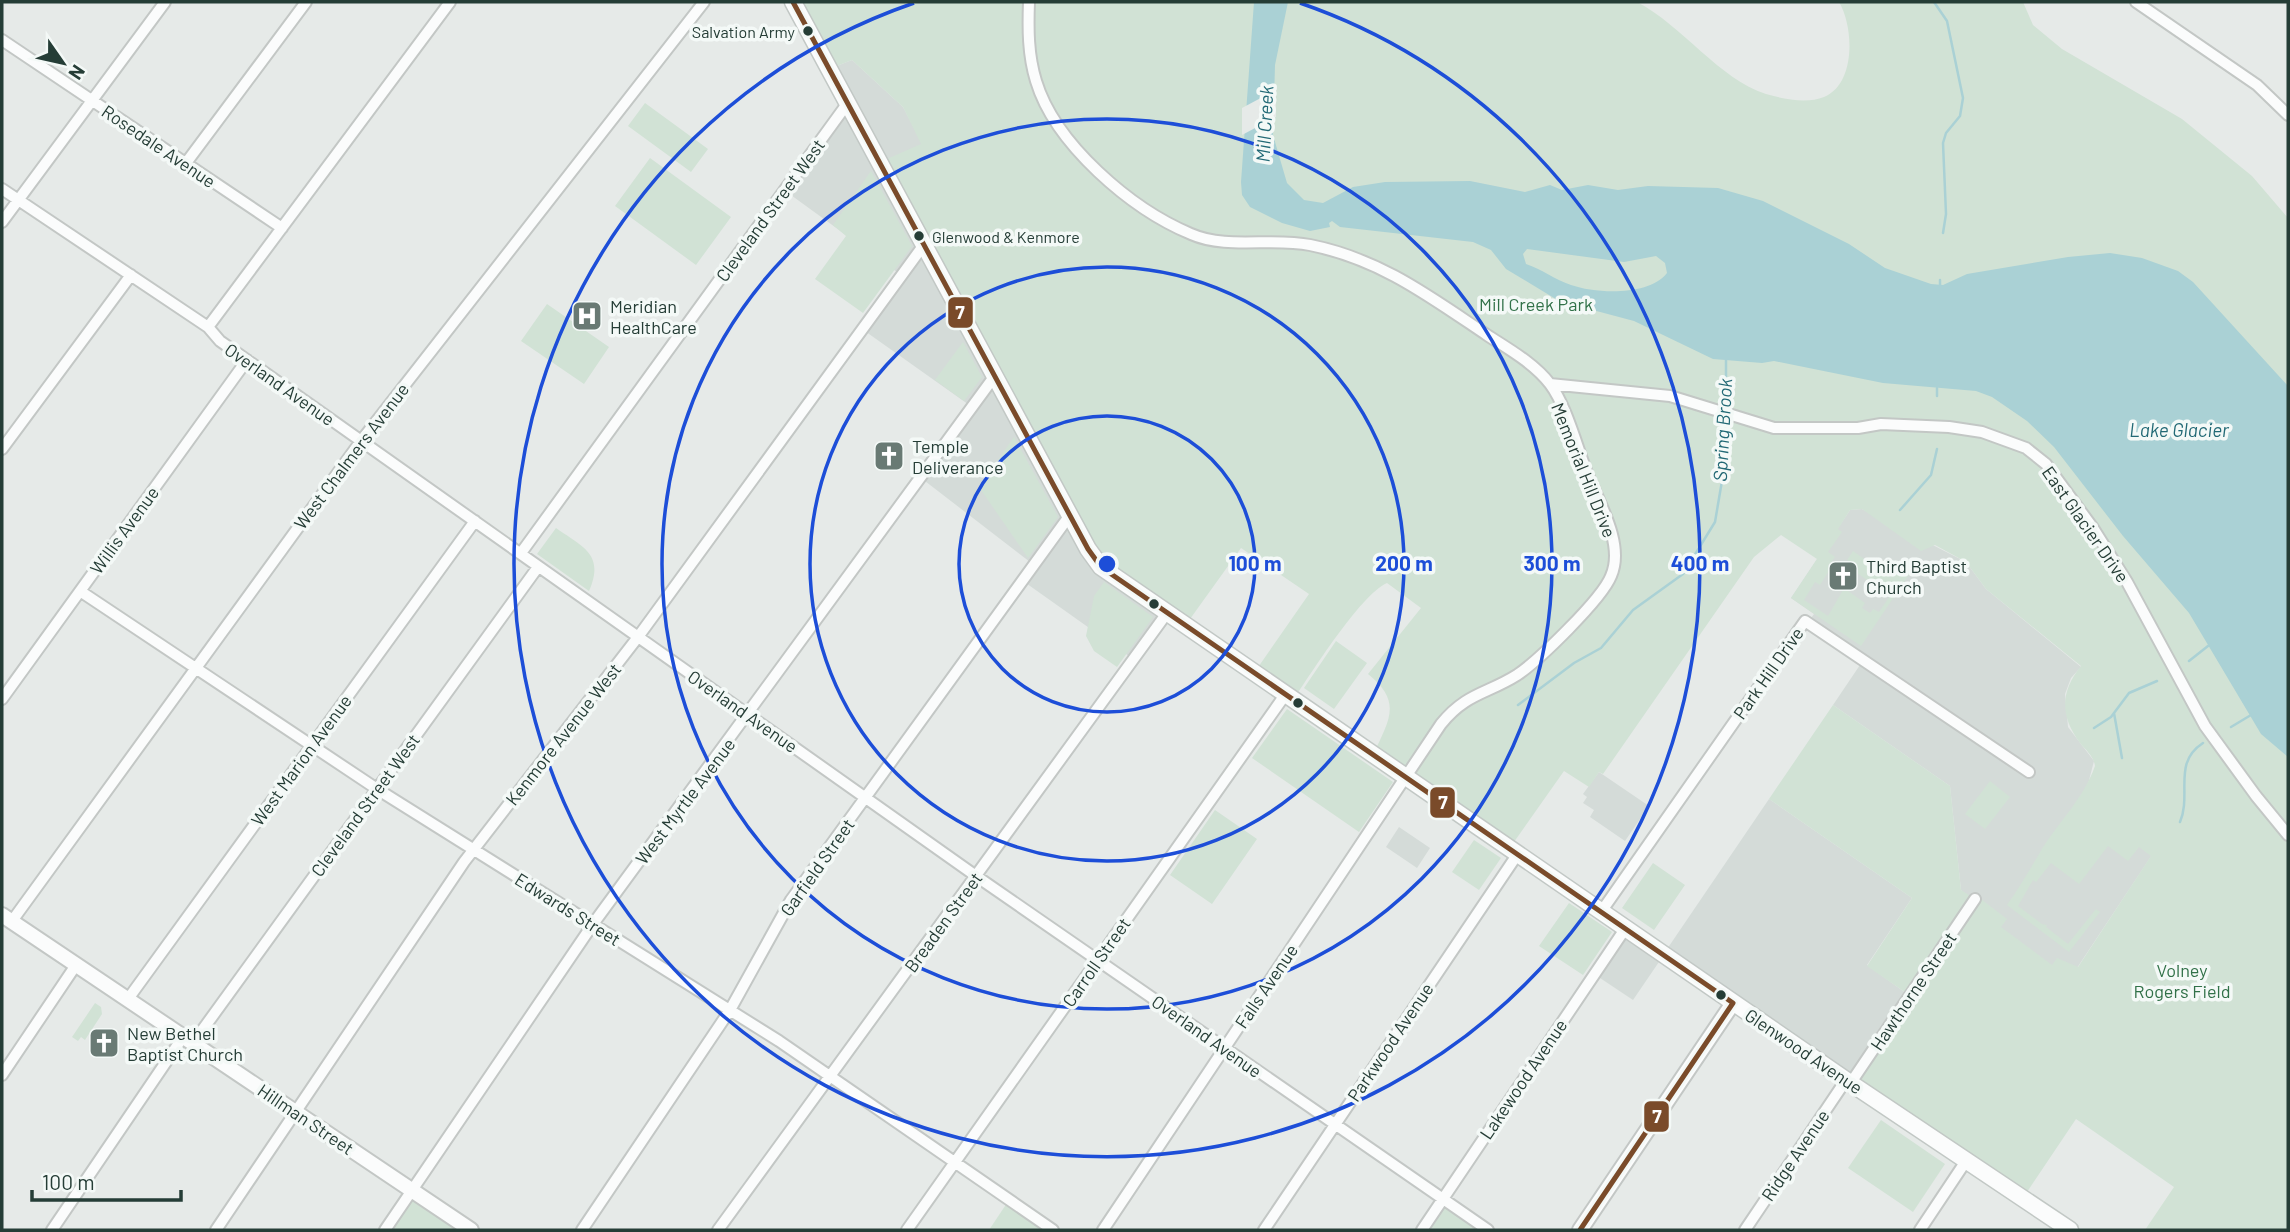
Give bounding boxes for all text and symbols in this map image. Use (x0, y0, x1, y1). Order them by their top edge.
place label: Salvation Army (692, 22, 796, 41)
marker: Salvation Army (801, 24, 815, 38)
north arrow (28, 28, 98, 98)
text: N (64, 61, 91, 84)
water label: Mill Creek (1251, 84, 1278, 163)
street label: Rosedale Avenue (98, 100, 220, 192)
street label: Cleveland Street West (711, 134, 829, 286)
place label: Glenwood & Kenmore (932, 227, 1080, 246)
marker: Glenwood & Kenmore (912, 229, 926, 243)
park label: Mill Creek Park (1479, 293, 1593, 315)
place label: Meridian HealthCare (610, 295, 697, 338)
line badge: 7 (947, 296, 974, 329)
hospital icon: Meridian HealthCare (570, 299, 604, 333)
text: 7 (955, 300, 965, 323)
street label: Overland Avenue (221, 338, 339, 430)
water label: Spring Brook (1708, 377, 1736, 482)
street label: West Chalmers Avenue (289, 379, 413, 533)
street label: Memorial Hill Drive (1547, 399, 1621, 541)
water label: Lake Glacier (2129, 418, 2230, 441)
place label: Temple Deliverance (912, 435, 1003, 478)
church icon: Temple Deliverance (872, 439, 906, 473)
street label: East Glacier Drive (2038, 462, 2134, 586)
street label: Willis Avenue (85, 482, 163, 578)
text: 100 m (1228, 550, 1282, 575)
text: 200 m (1375, 550, 1433, 575)
text: 300 m (1523, 550, 1581, 575)
text: 400 m (1671, 550, 1729, 575)
centre of rings (1095, 552, 1119, 576)
place label: Third Baptist Church (1866, 555, 1967, 598)
church icon: Third Baptist Church (1826, 559, 1860, 593)
unlabelled marker (1147, 597, 1161, 611)
street label: Park Hill Drive (1728, 623, 1808, 723)
street label: Kenmore Avenue West (501, 658, 625, 810)
street label: Overland Avenue (684, 665, 802, 757)
street label: West Marion Avenue (246, 690, 356, 830)
unlabelled marker (1291, 696, 1305, 710)
street label: Cleveland Street West (306, 729, 424, 881)
street label: West Myrtle Avenue (630, 734, 740, 868)
line badge: 7 (1429, 786, 1456, 819)
text: 7 (1438, 790, 1448, 813)
street label: Garfield Street (775, 814, 859, 920)
street label: Edwards Street (511, 868, 625, 950)
street label: Breaden Street (899, 868, 987, 976)
street label: Carroll Street (1057, 913, 1135, 1011)
street label: Hawthorne Street (1865, 928, 1961, 1054)
street label: Falls Avenue (1230, 940, 1302, 1032)
park label: Volney Rogers Field (2133, 959, 2231, 1002)
street label: Parkwood Avenue (1342, 979, 1438, 1105)
unlabelled marker (1714, 988, 1728, 1002)
street label: Overland Avenue (1148, 990, 1266, 1082)
street label: Glenwood Avenue (1741, 1004, 1867, 1098)
street label: Lakewood Avenue (1475, 1015, 1571, 1143)
place label: New Bethel Baptist Church (127, 1022, 243, 1065)
church icon: New Bethel Baptist Church (87, 1026, 121, 1060)
street label: Hillman Street (254, 1079, 358, 1159)
line badge: 7 (1643, 1100, 1670, 1133)
text: 7 (1652, 1104, 1662, 1127)
street label: Ridge Avenue (1756, 1105, 1834, 1205)
scale bar (32, 1158, 180, 1202)
text: 100 m (42, 1169, 95, 1194)

